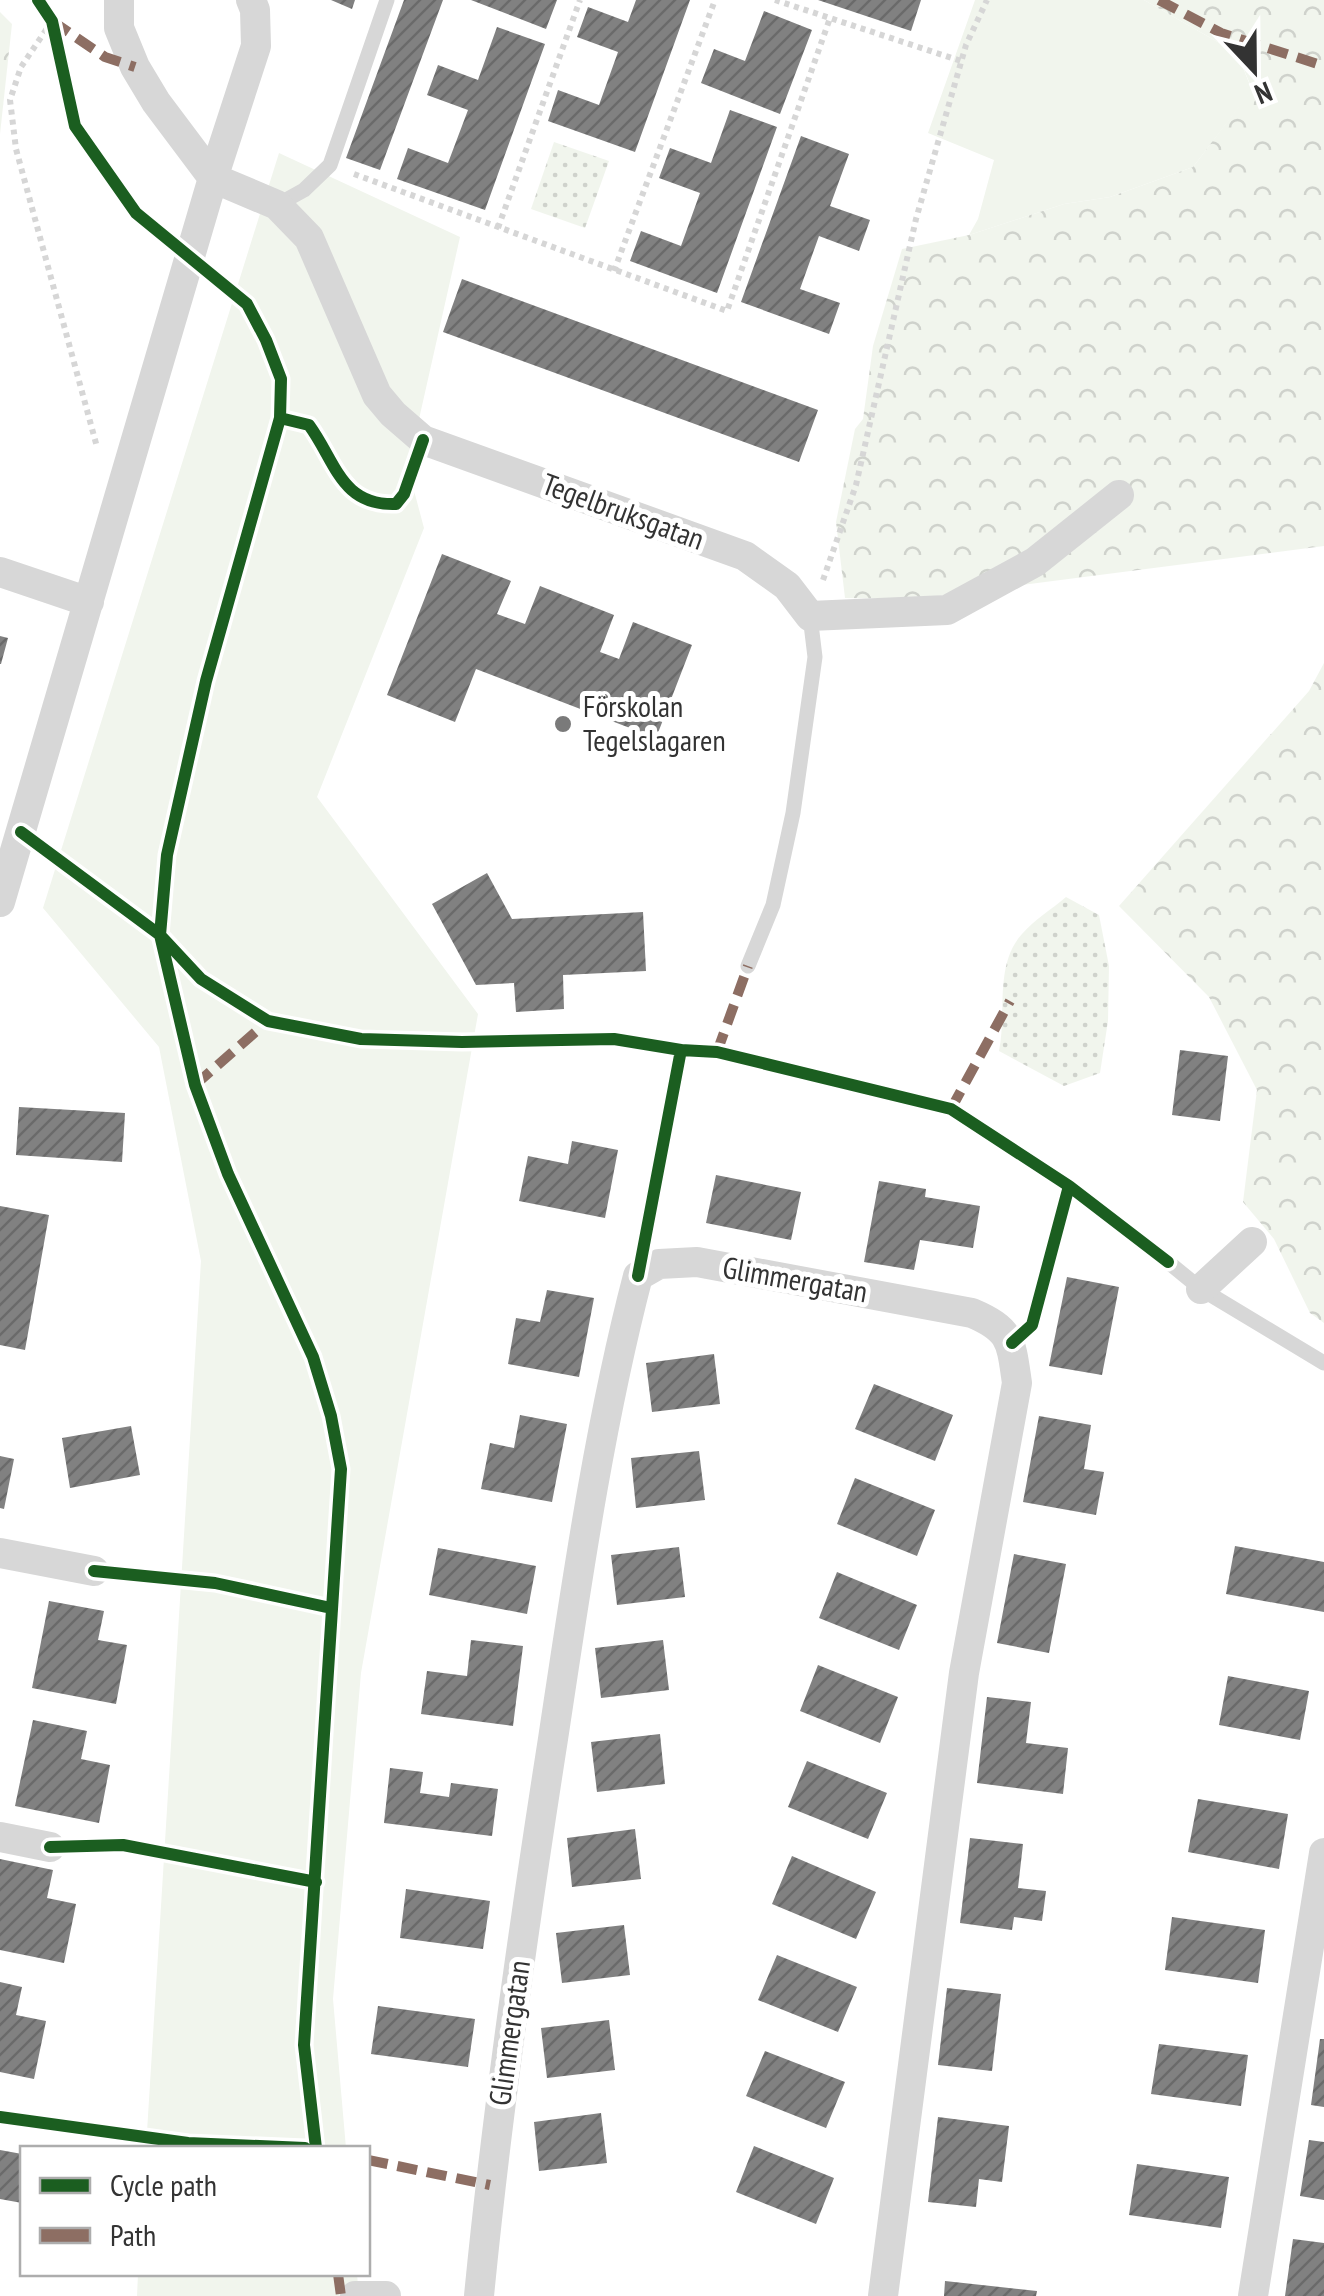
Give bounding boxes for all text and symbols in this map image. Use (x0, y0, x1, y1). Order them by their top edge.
north arrow (1204, 20, 1304, 120)
text: N (1250, 74, 1277, 114)
street label: Tegelbruksgatan (537, 463, 710, 558)
place label: Förskolan Tegelslagaren (583, 686, 726, 759)
marker: Förskolan Tegelslagaren (552, 713, 574, 735)
street label: Glimmergatan (720, 1247, 871, 1310)
street label: Glimmergatan (479, 1958, 538, 2108)
legend (20, 2146, 370, 2276)
text: Cycle path (110, 2165, 217, 2204)
text: Path (110, 2215, 156, 2254)

